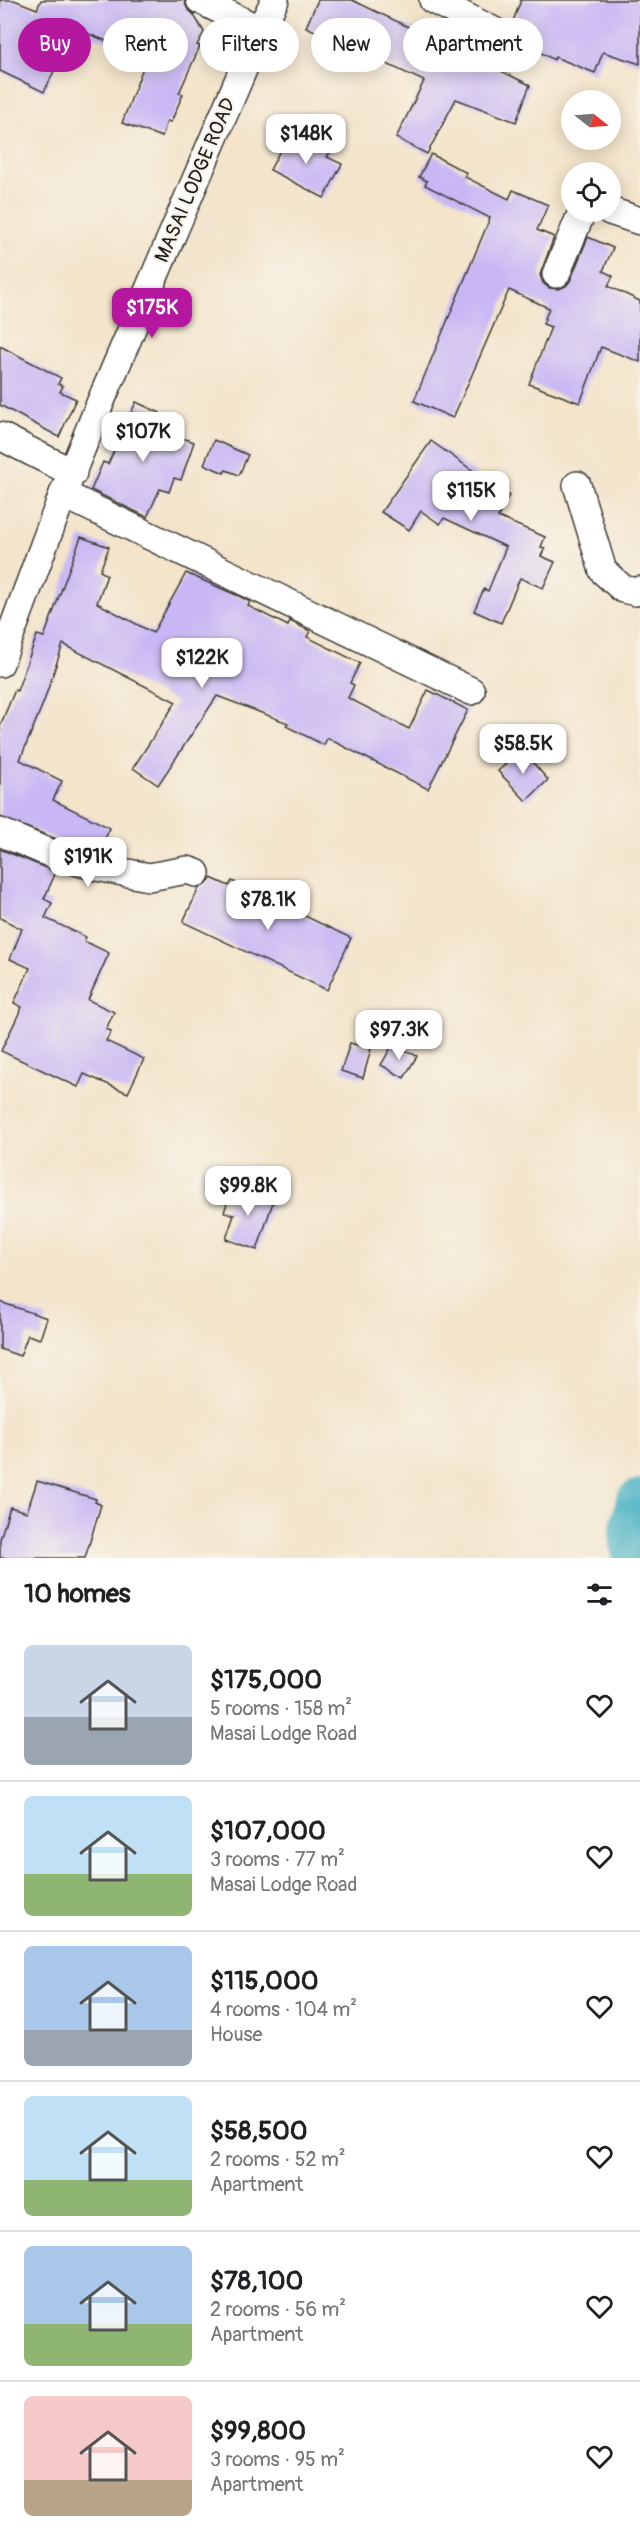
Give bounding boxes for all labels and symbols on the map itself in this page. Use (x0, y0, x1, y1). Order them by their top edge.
north arrow (561, 90, 621, 150)
street label: MASAI LODGE ROAD (149, 94, 241, 266)
pin: $148K (264, 114, 348, 165)
pin: $175K (110, 288, 194, 339)
pin: $107K (101, 412, 185, 463)
pin: $115K (429, 471, 513, 522)
pin: $122K (160, 638, 244, 689)
pin: $58.5K (474, 724, 572, 775)
pin: $191K (46, 837, 130, 888)
pin: $78.1K (219, 880, 317, 931)
pin: $97.3K (350, 1010, 448, 1061)
pin: $99.8K (199, 1166, 297, 1217)

